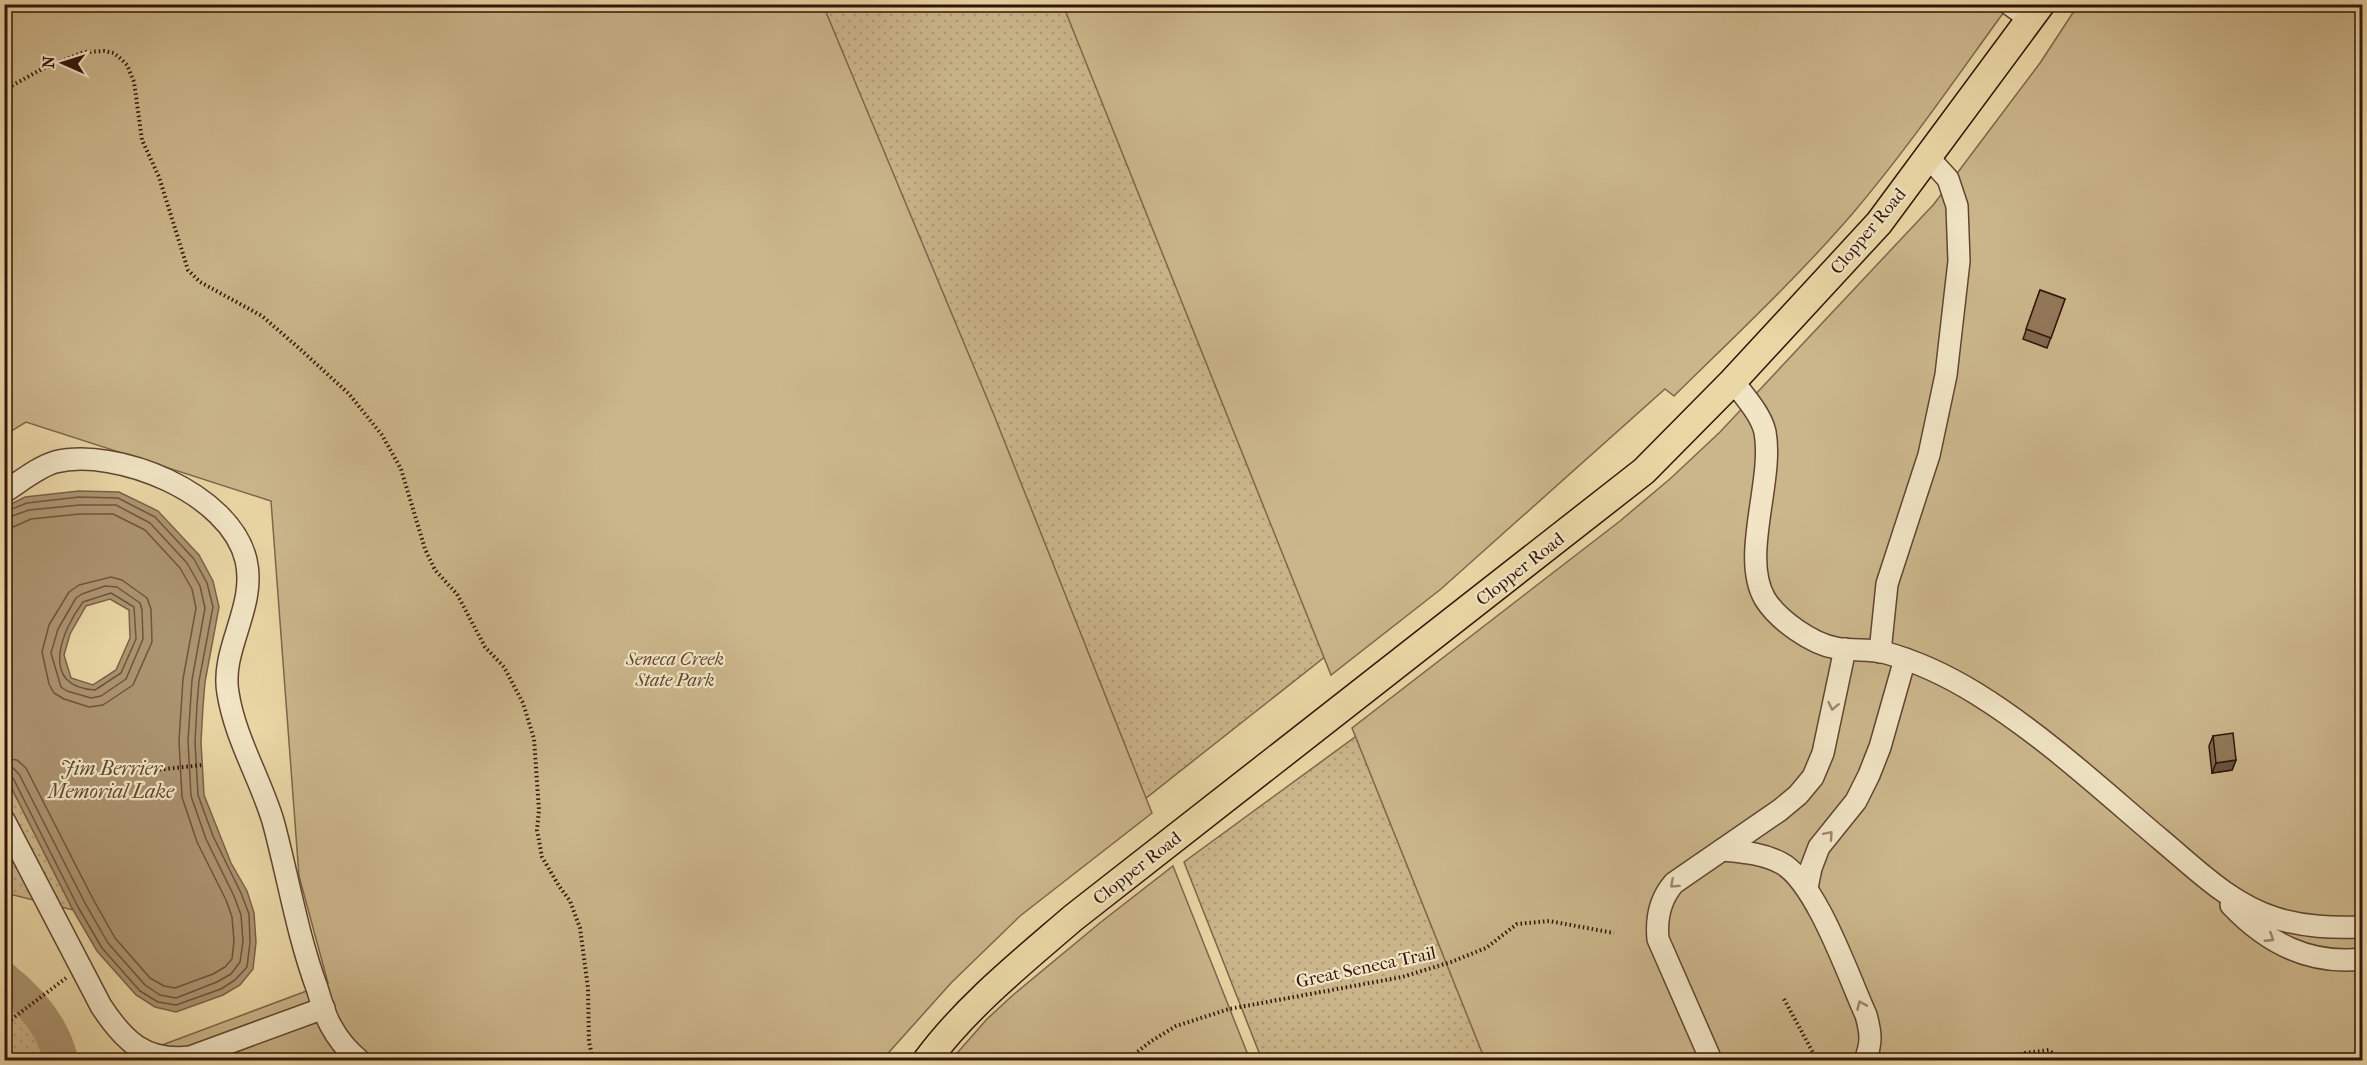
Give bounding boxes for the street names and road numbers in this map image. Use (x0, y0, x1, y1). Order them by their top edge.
street label: Clopper Road (1826, 184, 1911, 279)
street label: Clopper Road (1472, 528, 1569, 610)
street label: Clopper Road (1089, 827, 1186, 909)
street label: Great Seneca Trail (1294, 942, 1438, 993)

